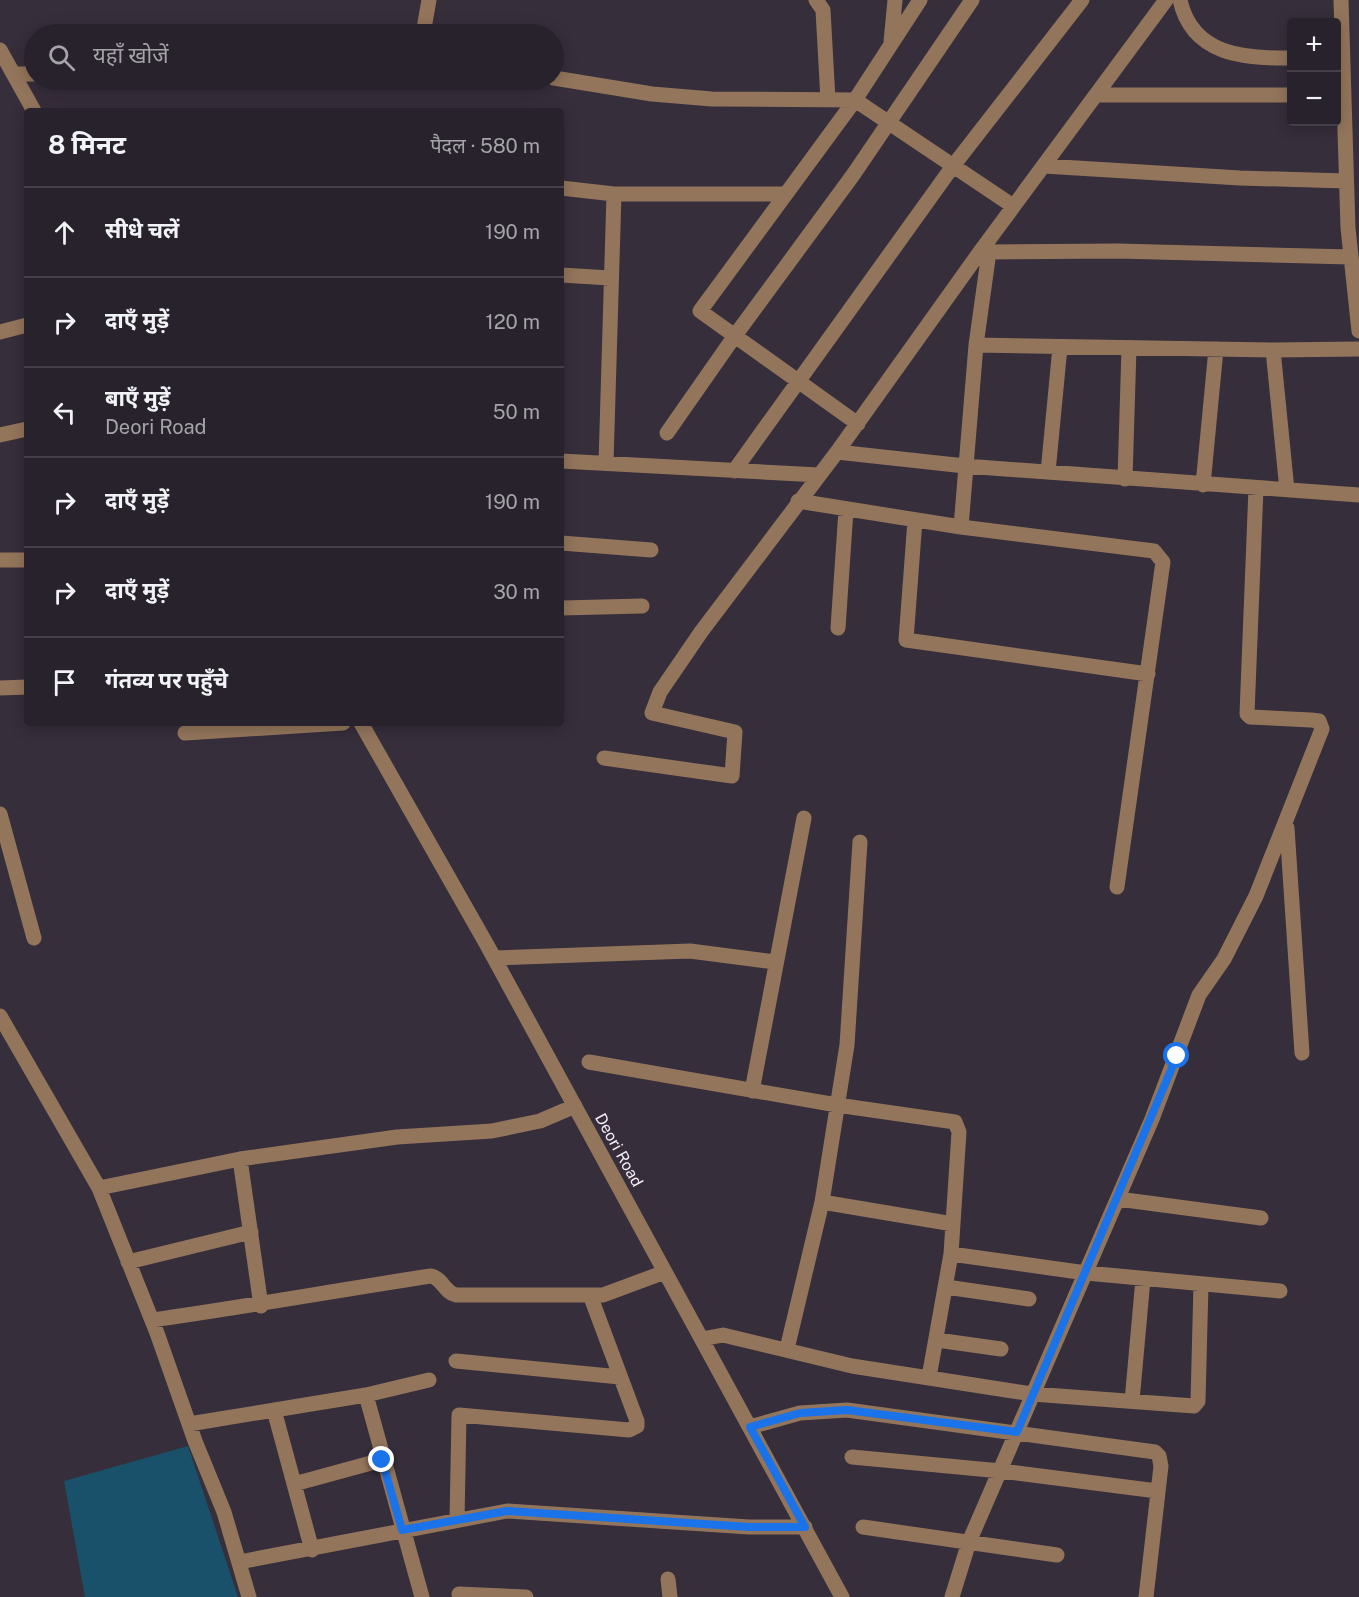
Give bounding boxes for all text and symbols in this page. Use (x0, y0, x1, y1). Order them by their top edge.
map controls (1287, 18, 1341, 126)
button: + (1287, 18, 1341, 72)
search box (24, 24, 564, 90)
icon: search (45, 41, 78, 74)
text: यहाँ खोजें (93, 42, 169, 68)
button: − (1287, 72, 1341, 126)
text: 8 मिनट (48, 129, 126, 160)
text: पैदल · 580 m (430, 134, 540, 158)
icon: ahead (48, 216, 81, 249)
text: सीधे चलें (105, 217, 179, 243)
text: 190 m (485, 220, 540, 244)
icon: right (48, 306, 81, 339)
text: दाएँ मुड़ें (105, 307, 169, 333)
text: 120 m (486, 310, 540, 334)
text: बाएँ मुड़ें (105, 385, 170, 411)
icon: left (48, 396, 81, 429)
text: 50 m (493, 400, 540, 424)
text: Deori Road (105, 415, 207, 439)
icon: right (48, 486, 81, 519)
text: दाएँ मुड़ें (105, 487, 169, 513)
text: 190 m (485, 490, 540, 514)
icon: right (48, 576, 81, 609)
text: दाएँ मुड़ें (105, 577, 169, 603)
text: 30 m (493, 580, 540, 604)
icon: arrive (48, 666, 81, 699)
text: गंतव्य पर पहुँचे (105, 667, 228, 693)
route start (1163, 1042, 1189, 1068)
street label: Deori Road (591, 1110, 647, 1190)
route end (368, 1446, 394, 1472)

